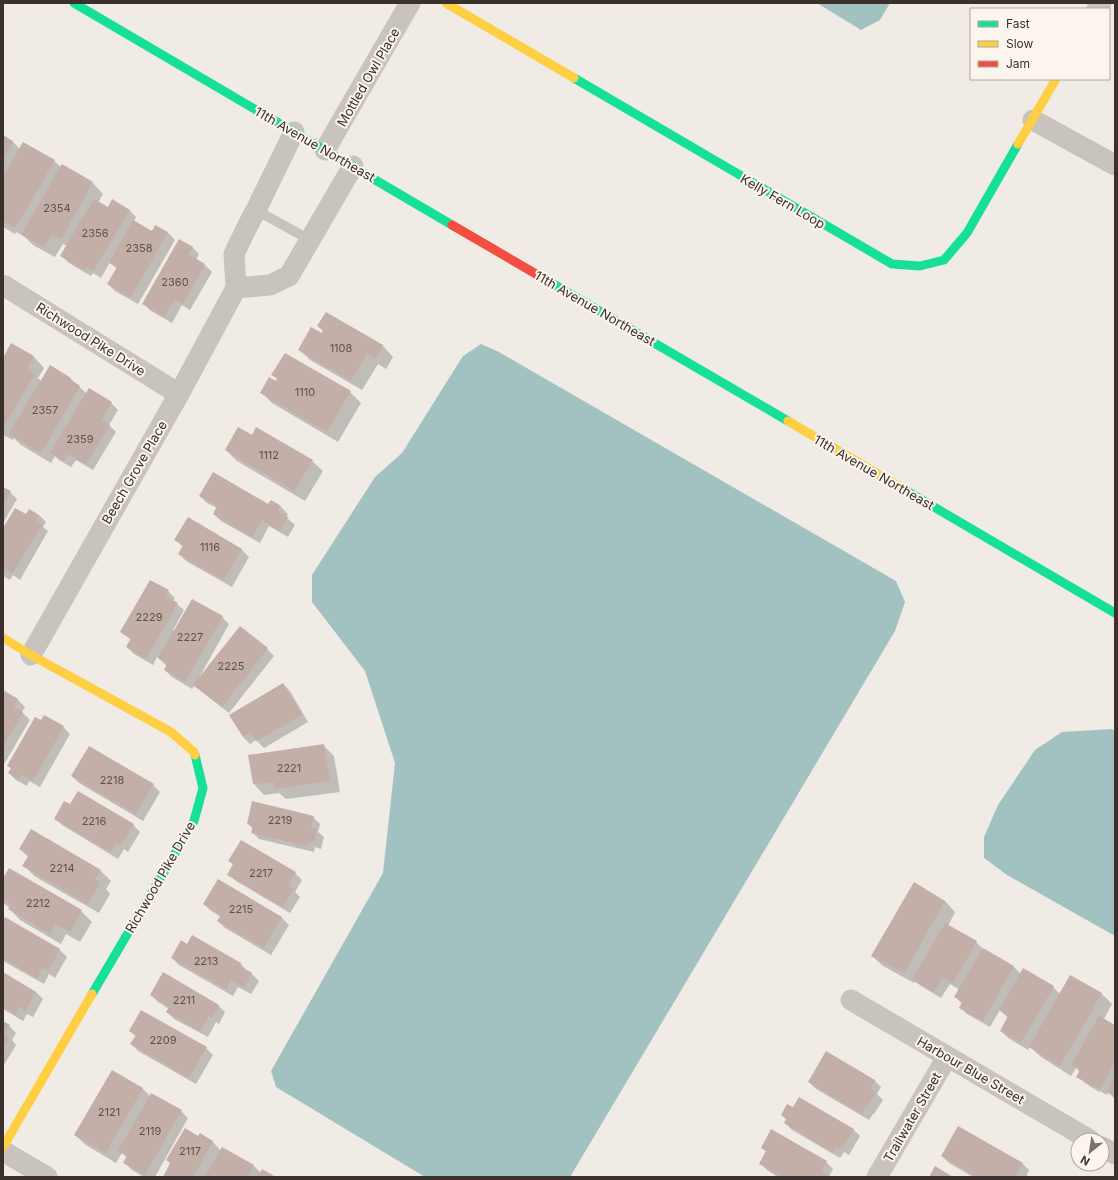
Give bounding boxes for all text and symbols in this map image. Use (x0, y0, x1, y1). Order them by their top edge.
legend (970, 8, 1110, 80)
text: Fast (1006, 16, 1030, 31)
street label: Mottled Owl Place (333, 25, 403, 129)
text: Slow (1006, 36, 1034, 51)
text: Jam (1006, 56, 1030, 71)
street label: 11th Avenue Northeast (252, 103, 378, 185)
street label: Kelly Fern Loop (738, 170, 828, 232)
house number: 2354 (43, 201, 71, 215)
house number: 2356 (81, 226, 109, 240)
house number: 2358 (126, 241, 153, 255)
street label: 11th Avenue Northeast (532, 267, 658, 349)
house number: 2360 (161, 275, 189, 289)
street label: Richwood Pike Drive (33, 299, 149, 379)
house number: 1108 (330, 341, 353, 355)
house number: 1110 (295, 385, 315, 399)
house number: 2357 (32, 403, 58, 417)
street label: Beech Grove Place (98, 418, 170, 526)
street label: 11th Avenue Northeast (811, 431, 937, 513)
house number: 2359 (66, 432, 94, 446)
house number: 1112 (259, 448, 279, 462)
house number: 1116 (200, 540, 220, 554)
house number: 2229 (136, 610, 163, 624)
house number: 2227 (177, 630, 203, 644)
house number: 2225 (218, 659, 245, 673)
house number: 2221 (277, 761, 301, 775)
house number: 2218 (100, 773, 125, 787)
house number: 2219 (268, 813, 293, 827)
house number: 2216 (82, 814, 107, 828)
street label: Richwood Pike Drive (122, 818, 198, 936)
house number: 2214 (50, 861, 75, 875)
house number: 2217 (249, 866, 273, 880)
house number: 2212 (26, 896, 50, 910)
house number: 2215 (229, 902, 254, 916)
house number: 2213 (194, 954, 219, 968)
house number: 2211 (173, 993, 195, 1007)
house number: 2209 (149, 1033, 177, 1047)
street label: Harbour Blue Street (914, 1033, 1028, 1107)
street label: Trailwater Street (880, 1069, 944, 1165)
house number: 2121 (98, 1105, 120, 1119)
house number: 2119 (139, 1124, 161, 1138)
north arrow (1070, 1132, 1110, 1172)
house number: 2117 (179, 1144, 201, 1158)
text: N (1078, 1153, 1092, 1169)

